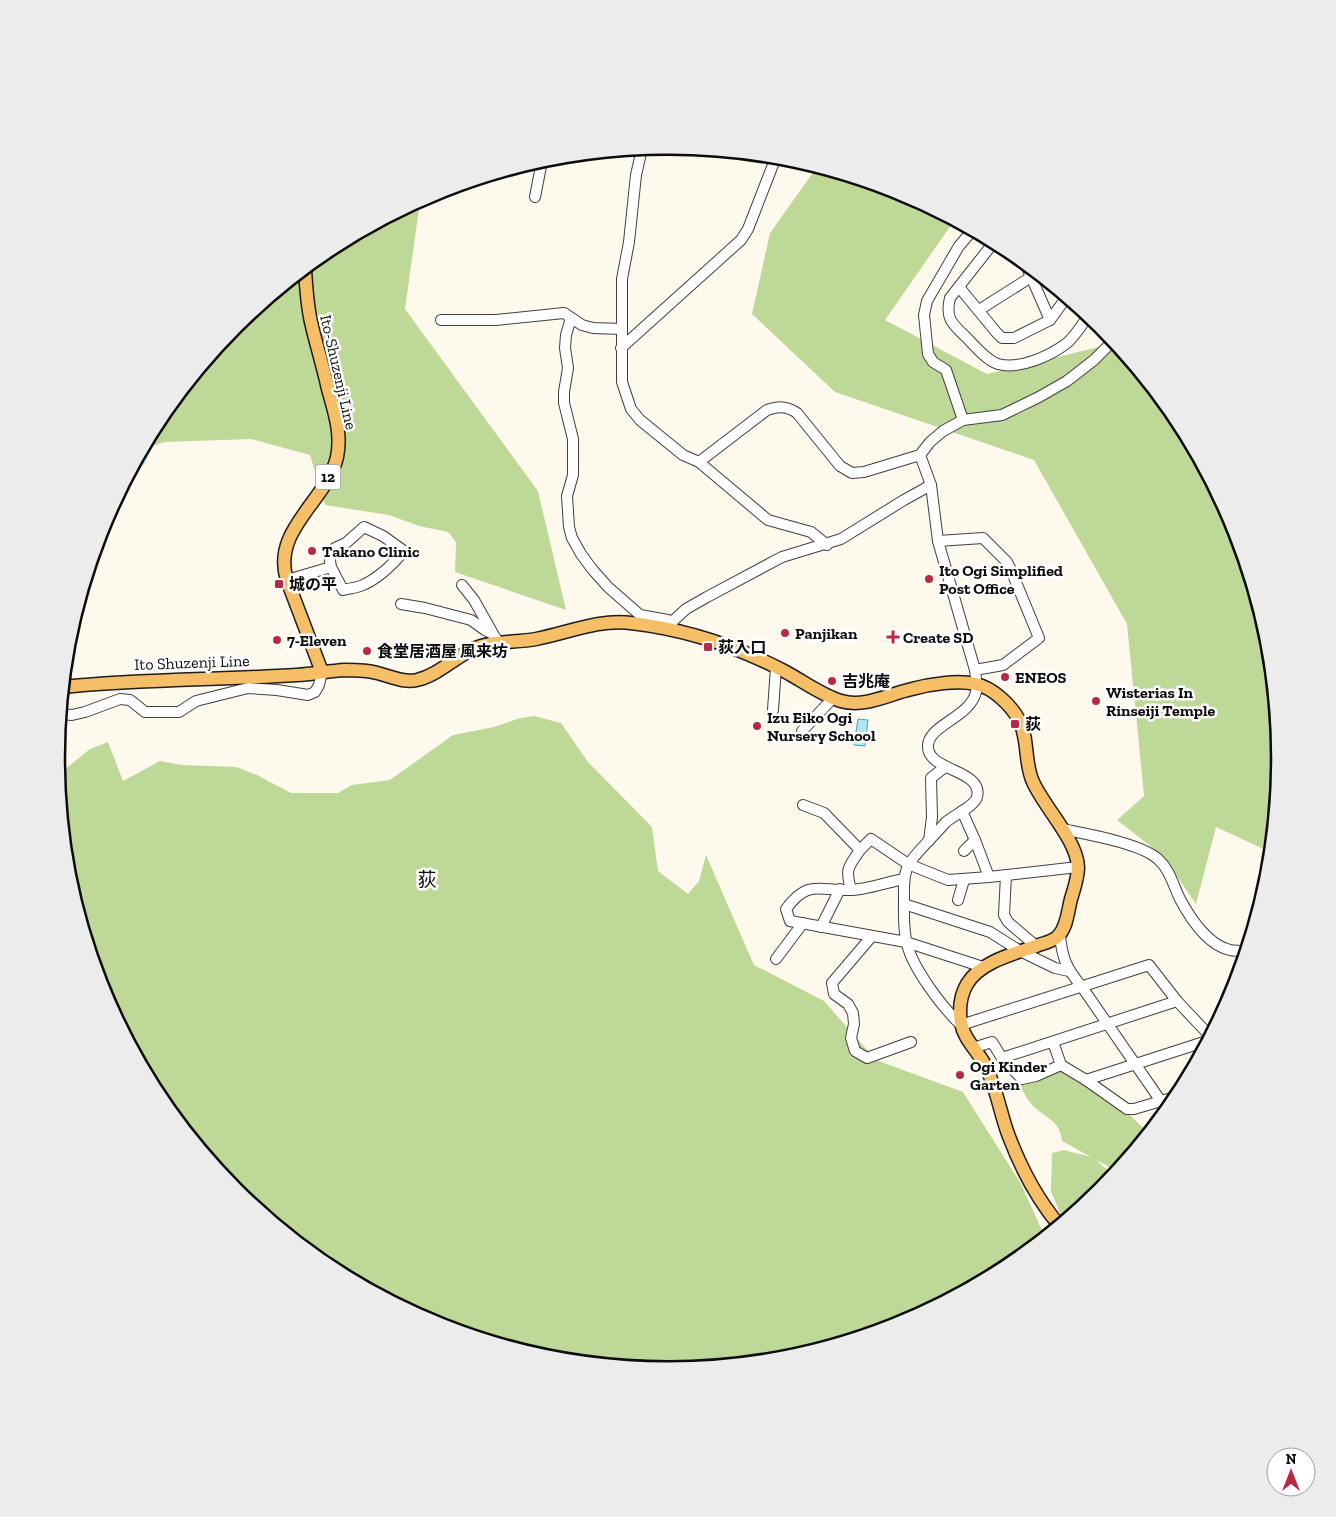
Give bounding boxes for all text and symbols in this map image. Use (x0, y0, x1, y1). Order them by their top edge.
street label: Ito-Shuzenji Line (316, 313, 361, 431)
road number: 12 (316, 464, 340, 490)
place label: Takano Clinic (322, 542, 420, 561)
marker: Takano Clinic (306, 545, 318, 557)
place label: Ito Ogi Simplified Post Office (939, 561, 1063, 598)
marker: Ito Ogi Simplified Post Office (923, 573, 935, 585)
place label: 城の平 (289, 575, 337, 594)
marker: 城の平 (273, 578, 285, 590)
place label: Panjikan (795, 624, 858, 643)
marker: Panjikan (779, 627, 791, 639)
place label: Create SD (903, 628, 973, 647)
place label: 7-Eleven (287, 631, 347, 650)
marker: Create SD (887, 631, 899, 643)
marker: 7-Eleven (271, 634, 283, 646)
place label: 荻入口 (718, 638, 766, 657)
marker: 荻入口 (702, 641, 714, 653)
place label: 食堂居酒屋 風来坊 (377, 642, 508, 661)
marker: 食堂居酒屋 風来坊 (361, 645, 373, 657)
street label: Ito Shuzenji Line (134, 651, 250, 674)
place label: ENEOS (1015, 668, 1067, 687)
marker: ENEOS (999, 671, 1011, 683)
place label: 吉兆庵 (842, 672, 890, 691)
marker: 吉兆庵 (826, 675, 838, 687)
place label: Wisterias In Rinseiji Temple (1106, 683, 1216, 720)
marker: Wisterias In Rinseiji Temple (1090, 695, 1102, 707)
place label: Izu Eiko Ogi Nursery School (767, 708, 876, 745)
place label: 荻 (1025, 715, 1041, 734)
marker: 荻 (1009, 718, 1021, 730)
marker: Izu Eiko Ogi Nursery School (751, 720, 763, 732)
district label: 荻 (417, 868, 437, 891)
place label: Ogi Kinder Garten (970, 1057, 1047, 1094)
marker: Ogi Kinder Garten (954, 1069, 966, 1081)
north arrow (1266, 1447, 1316, 1497)
text: N (1286, 1451, 1297, 1468)

